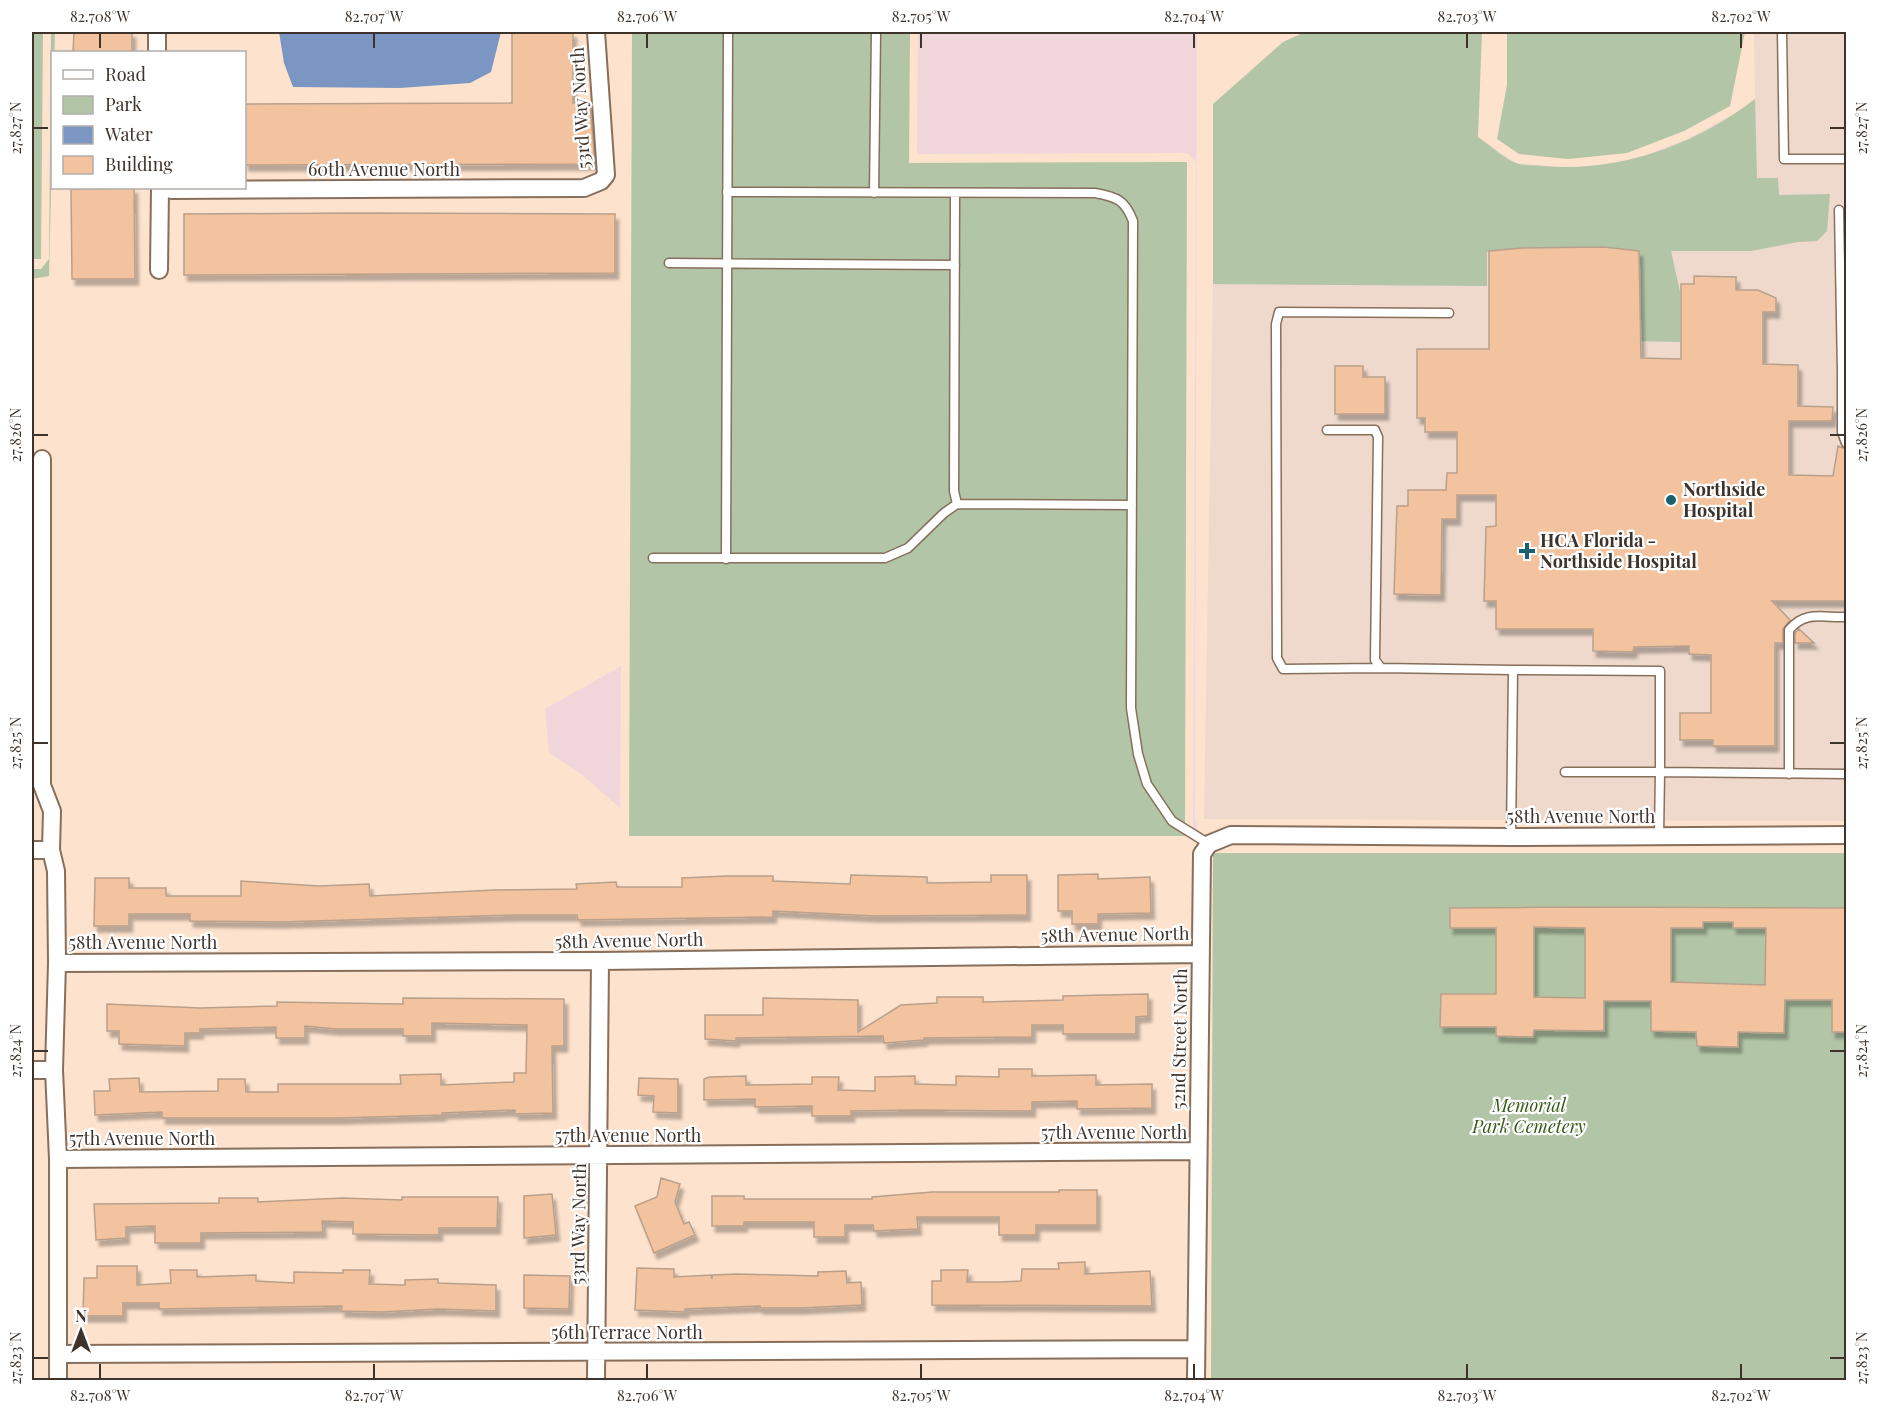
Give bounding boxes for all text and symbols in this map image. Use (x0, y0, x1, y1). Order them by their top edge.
text: 82.708°W (70, 6, 131, 26)
text: 82.707°W (345, 6, 404, 26)
text: 82.706°W (617, 6, 677, 26)
text: 82.705°W (892, 6, 951, 26)
text: 82.704°W (1164, 6, 1224, 26)
text: 82.703°W (1438, 6, 1497, 26)
text: 82.702°W (1711, 6, 1771, 26)
street label: 53rd Way North (565, 46, 595, 170)
legend (51, 51, 246, 189)
text: Road (105, 62, 146, 86)
text: Park (105, 92, 142, 116)
text: 27.827°N (5, 101, 25, 155)
text: 27.827°N (1851, 101, 1871, 155)
text: Water (104, 122, 153, 146)
text: Building (105, 152, 173, 176)
street label: 60th Avenue North (308, 157, 460, 181)
text: 27.826°N (5, 407, 25, 462)
text: 27.826°N (1851, 407, 1871, 462)
place label: Northside Hospital (1683, 477, 1765, 522)
marker: Northside Hospital (1664, 493, 1678, 507)
place label: HCA Florida - Northside Hospital (1540, 528, 1697, 573)
marker: HCA Florida - Northside Hospital (1518, 542, 1536, 560)
text: 27.825°N (5, 716, 25, 770)
text: 27.825°N (1851, 716, 1871, 770)
street label: 58th Avenue North (1507, 804, 1656, 828)
street label: 58th Avenue North (1040, 921, 1190, 947)
street label: 58th Avenue North (554, 927, 704, 953)
street label: 58th Avenue North (69, 930, 218, 954)
street label: 52nd Street North (1166, 968, 1192, 1110)
text: 27.824°N (5, 1024, 25, 1078)
text: 27.824°N (1851, 1024, 1871, 1078)
park label: Memorial Park Cemetery (1471, 1093, 1586, 1138)
street label: 57th Avenue North (1041, 1120, 1188, 1144)
street label: 57th Avenue North (555, 1123, 702, 1147)
street label: 57th Avenue North (69, 1126, 216, 1150)
street label: 53rd Way North (565, 1162, 591, 1285)
north arrow (51, 1301, 111, 1361)
text: N (75, 1305, 87, 1326)
street label: 56th Terrace North (551, 1320, 703, 1344)
text: 27.823°N (5, 1331, 25, 1385)
text: 27.823°N (1851, 1331, 1871, 1385)
text: 82.708°W (70, 1385, 131, 1405)
text: 82.707°W (345, 1385, 404, 1405)
text: 82.706°W (617, 1385, 677, 1405)
text: 82.705°W (892, 1385, 951, 1405)
text: 82.704°W (1164, 1385, 1224, 1405)
text: 82.703°W (1438, 1385, 1497, 1405)
text: 82.702°W (1711, 1385, 1771, 1405)

